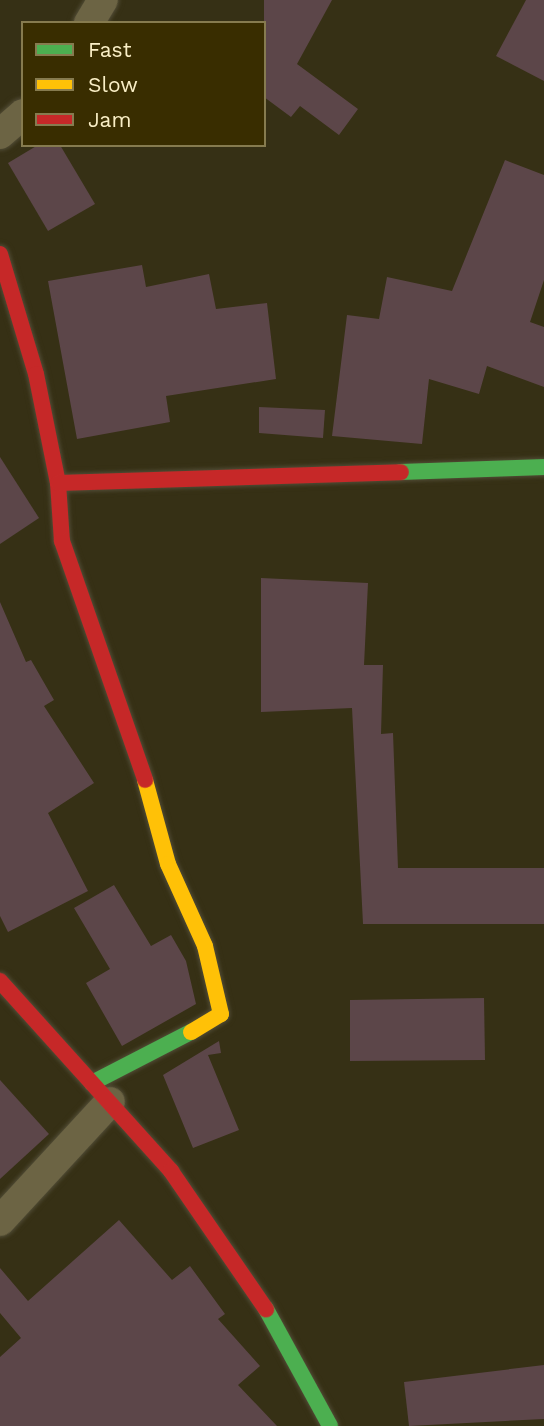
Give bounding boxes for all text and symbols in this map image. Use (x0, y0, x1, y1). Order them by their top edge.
legend (21, 21, 266, 147)
text: Fast (88, 37, 132, 62)
text: Slow (88, 72, 138, 97)
text: Jam (88, 107, 131, 132)

